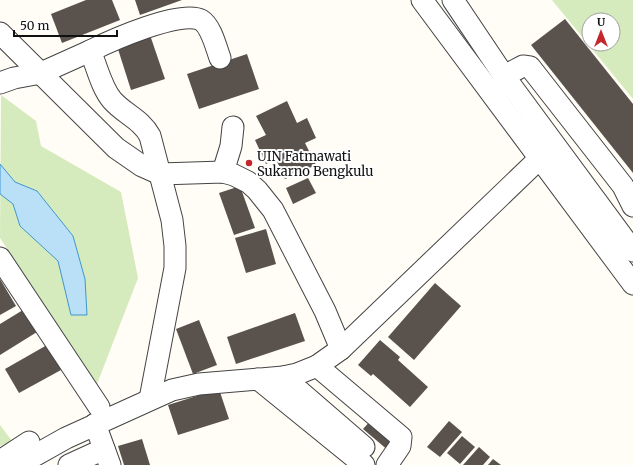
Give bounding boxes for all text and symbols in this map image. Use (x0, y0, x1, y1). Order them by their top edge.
scale bar (14, 12, 117, 38)
north arrow (581, 12, 621, 52)
text: U (597, 15, 606, 29)
text: 50 m (20, 18, 49, 33)
place label: UIN Fatmawati Sukarno Bengkulu (257, 148, 373, 180)
marker: UIN Fatmawati Sukarno Bengkulu (244, 158, 254, 168)

